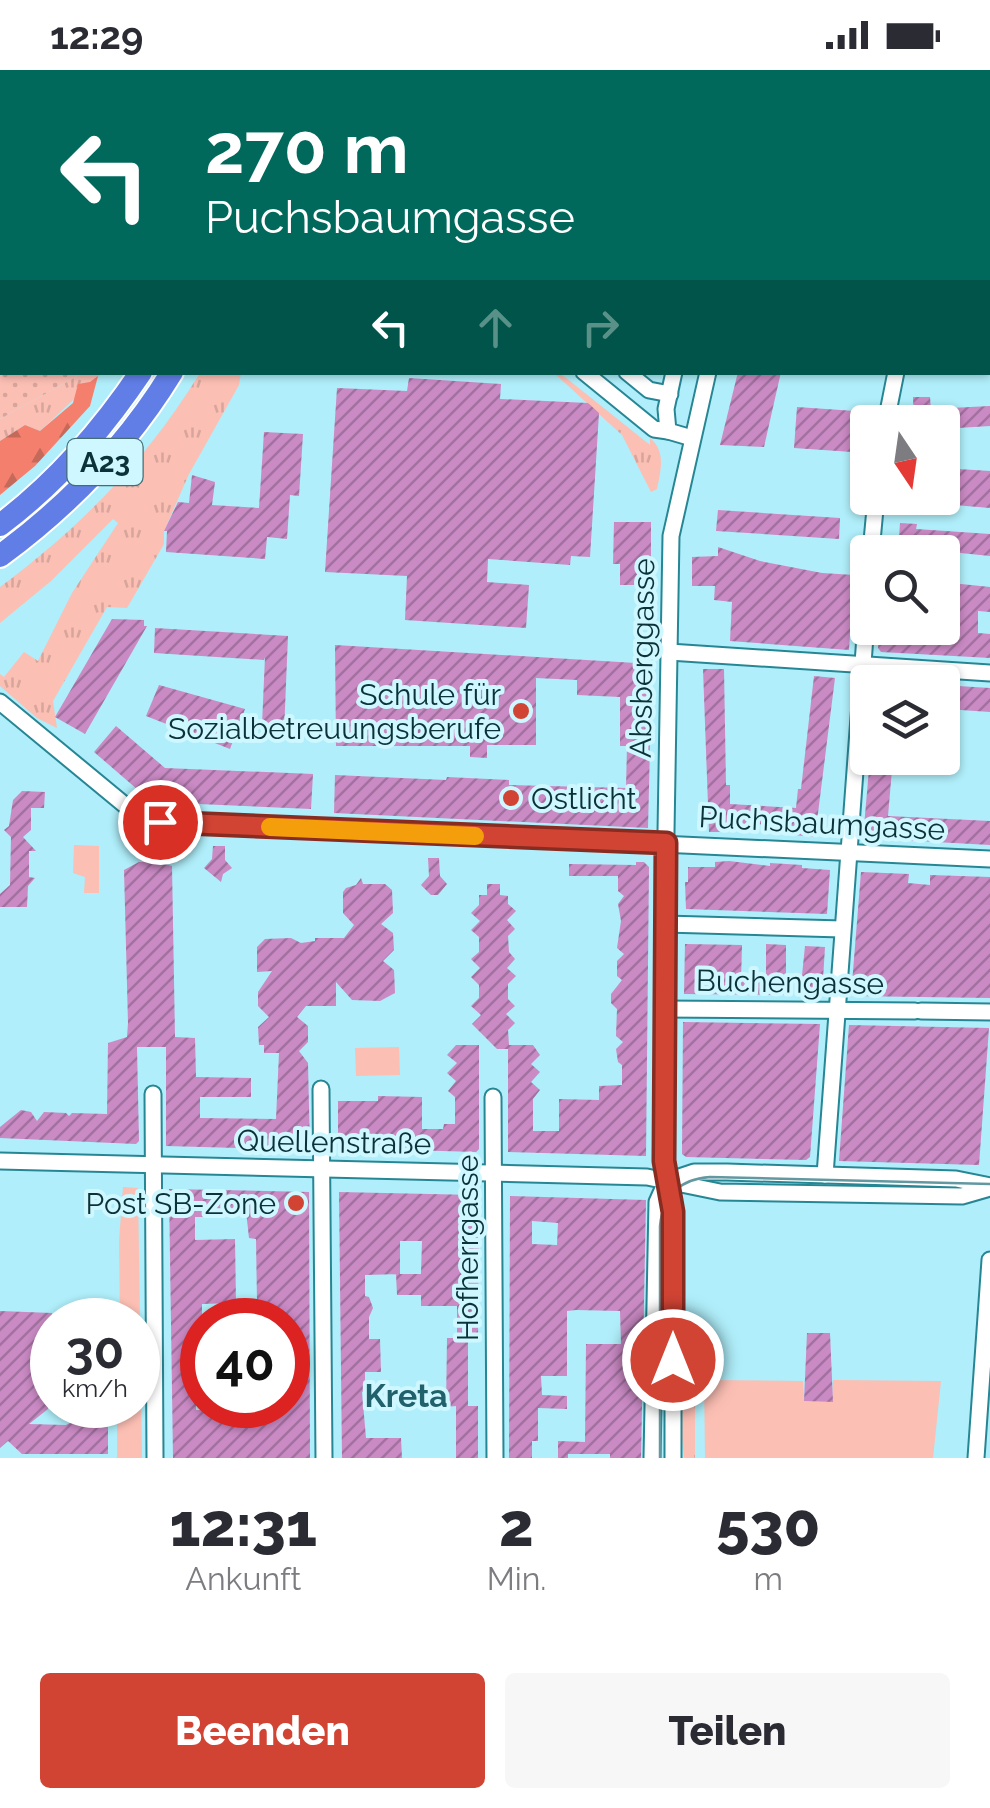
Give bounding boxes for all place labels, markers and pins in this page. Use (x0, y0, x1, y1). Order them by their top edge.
place label: Schule für Sozialbetreuungsberufe (168, 677, 501, 746)
marker: Schule für Sozialbetreuungsberufe (510, 700, 532, 722)
pin (118, 780, 203, 865)
place label: Ostlicht (531, 781, 637, 816)
marker: Ostlicht (500, 787, 522, 809)
place label: Post SB-Zone (86, 1186, 276, 1221)
marker: Post SB-Zone (285, 1192, 307, 1214)

